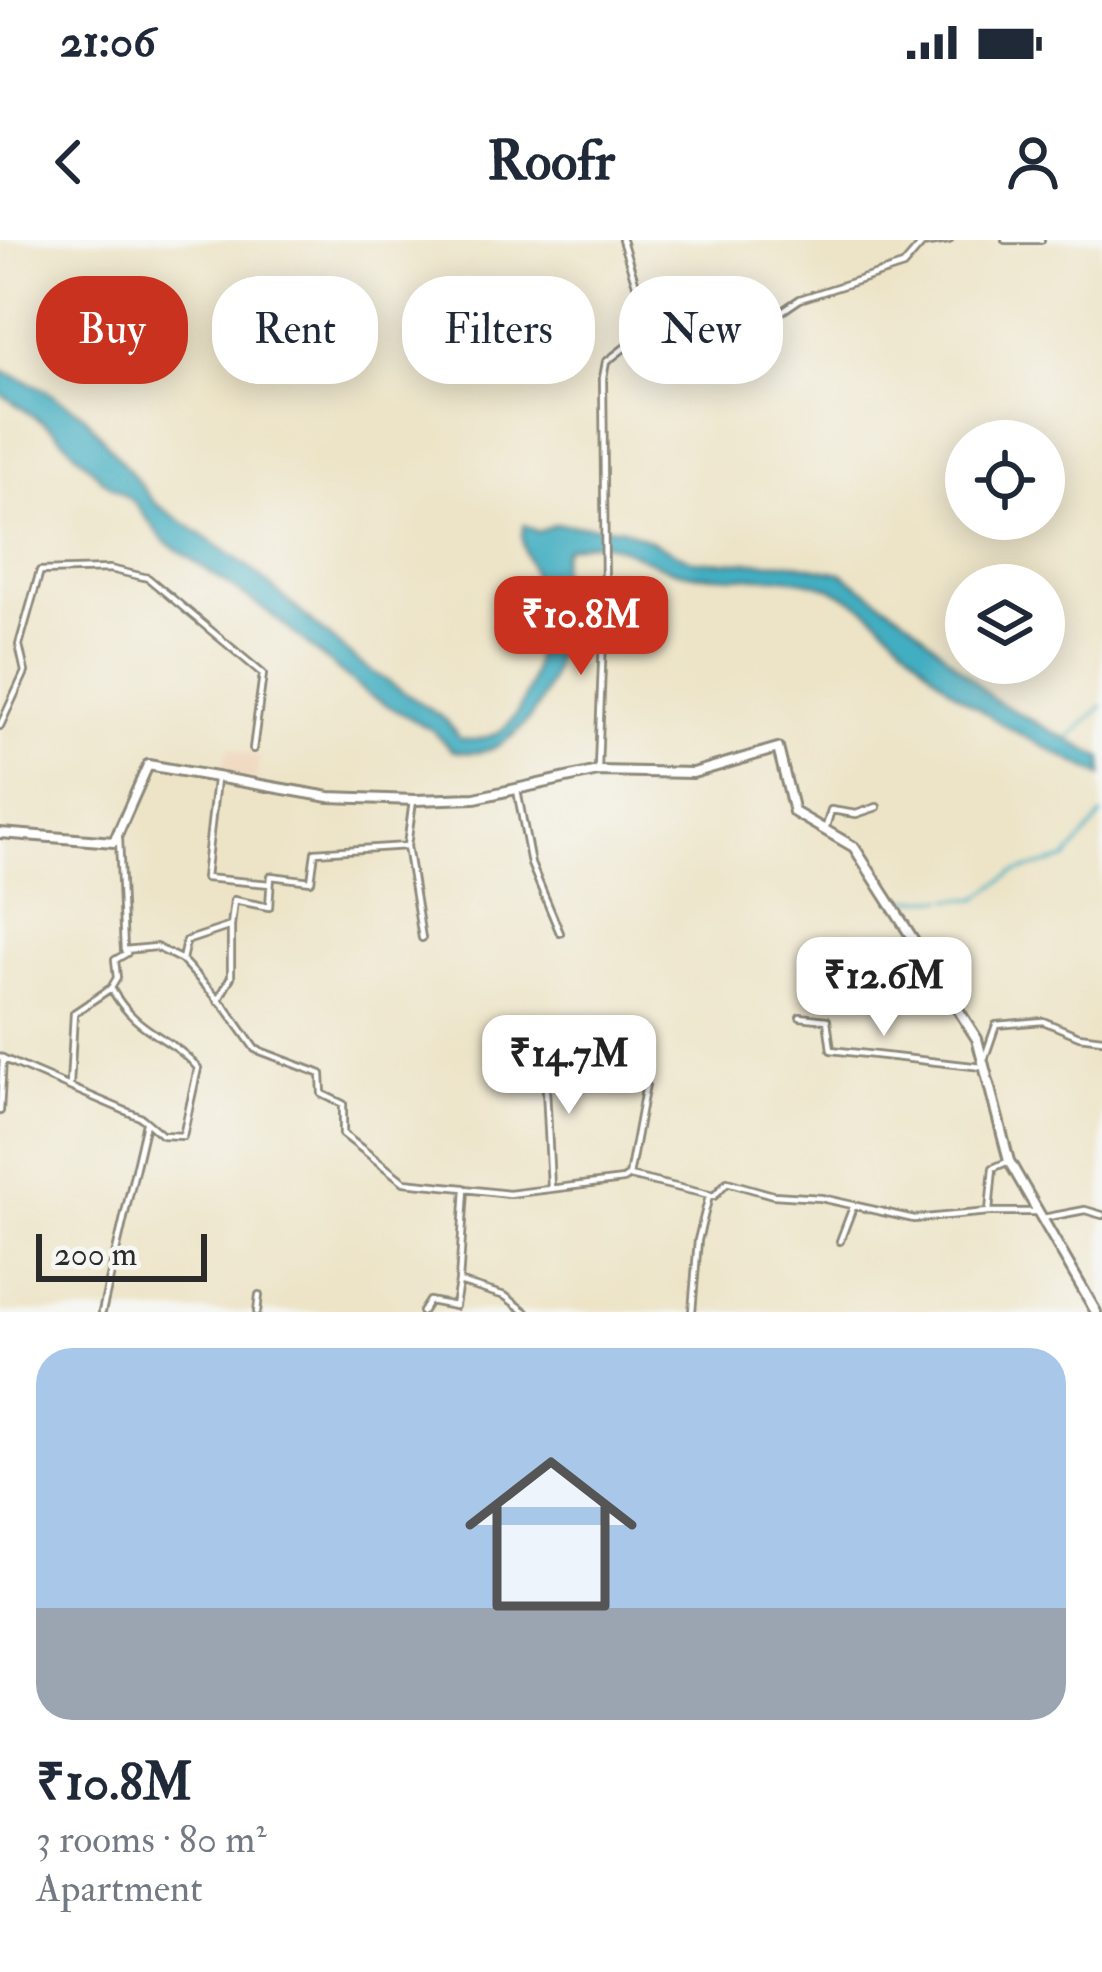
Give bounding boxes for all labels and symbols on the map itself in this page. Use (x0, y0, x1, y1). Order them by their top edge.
pin: ₹10.8M (483, 576, 679, 678)
pin: ₹12.6M (786, 937, 982, 1039)
pin: ₹14.7M (471, 1015, 667, 1117)
scale bar (36, 1228, 207, 1281)

